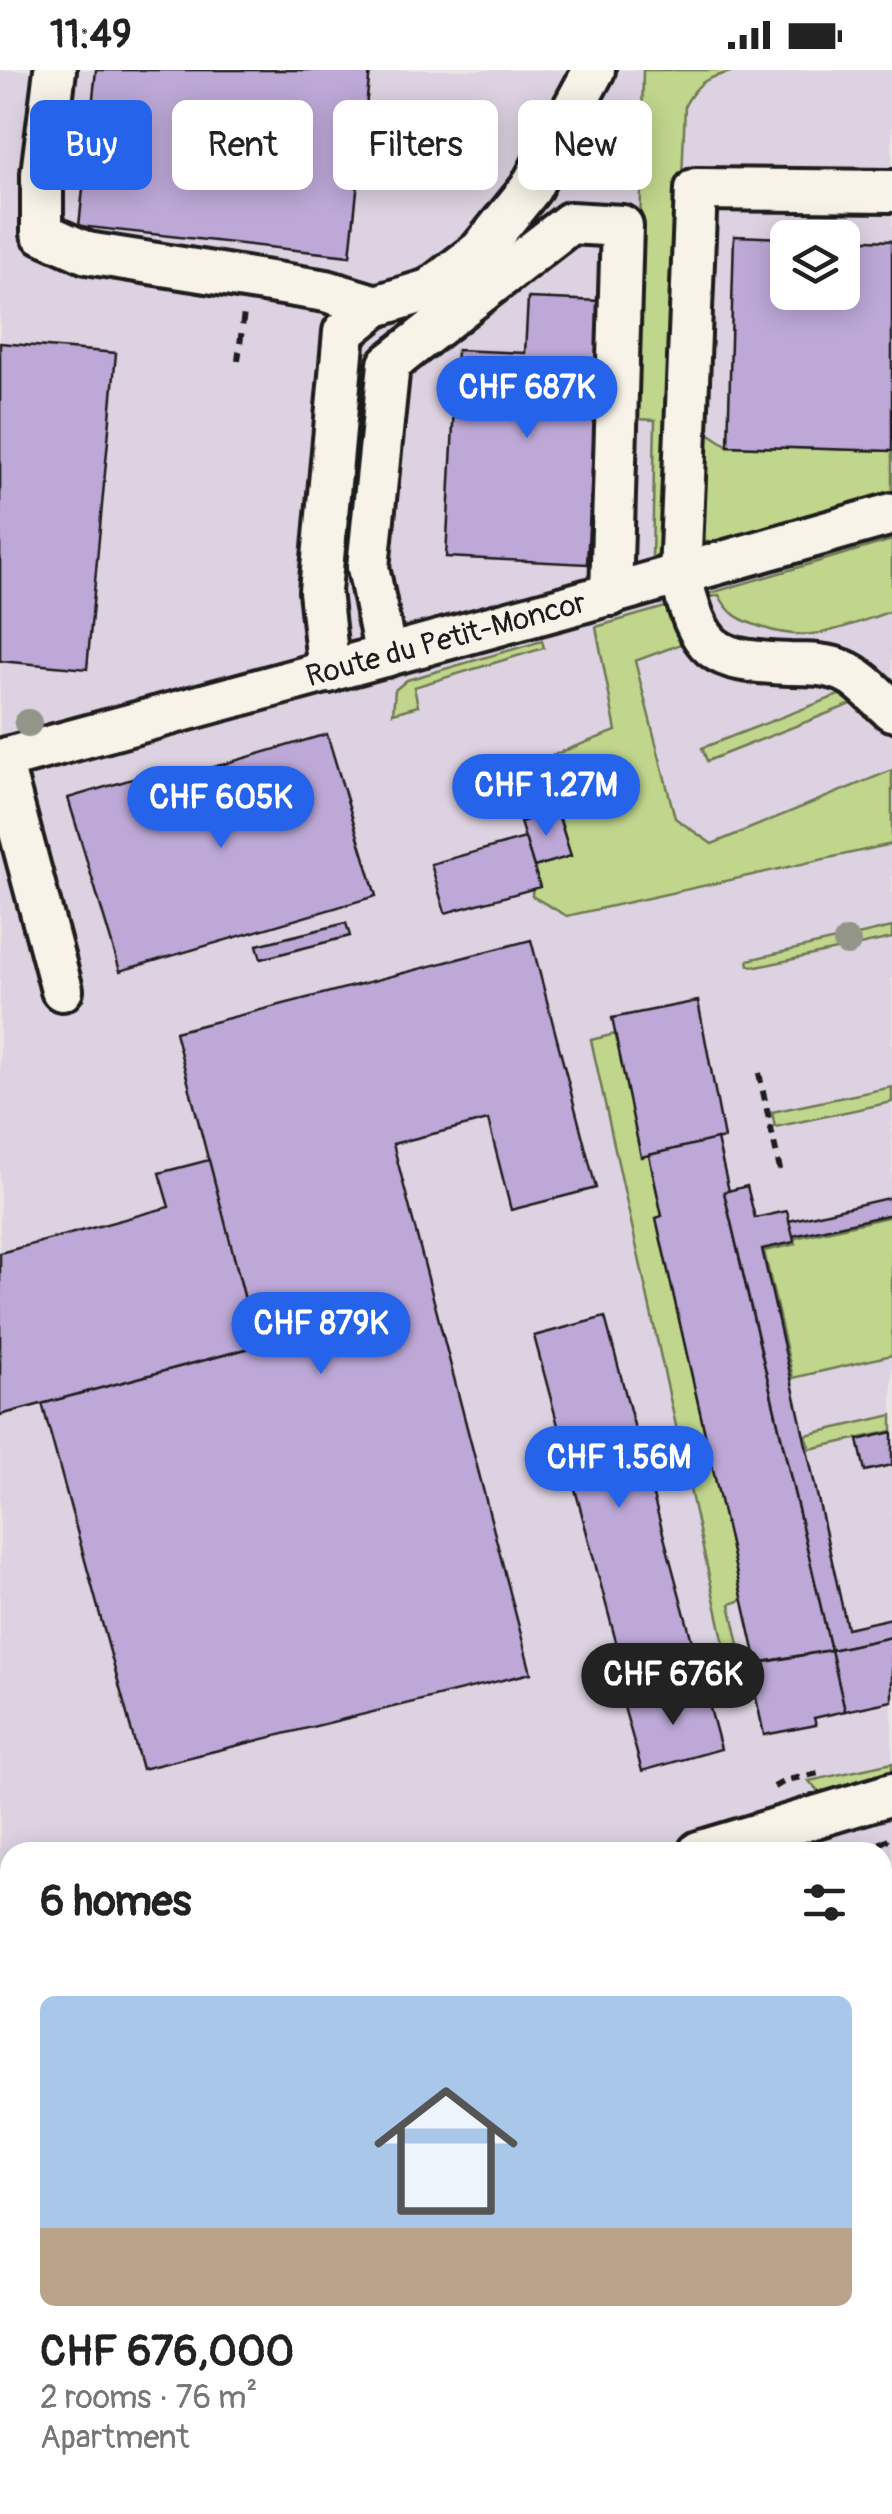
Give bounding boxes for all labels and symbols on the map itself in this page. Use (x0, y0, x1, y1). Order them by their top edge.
pin: CHF 687K (424, 356, 630, 441)
street label: Route du Petit-Moncor (302, 583, 590, 695)
pin: CHF 1.27M (432, 754, 660, 839)
pin: CHF 605K (118, 766, 324, 851)
pin: CHF 879K (218, 1292, 424, 1377)
pin: CHF 1.56M (505, 1426, 733, 1511)
pin: CHF 676K (570, 1643, 776, 1728)

